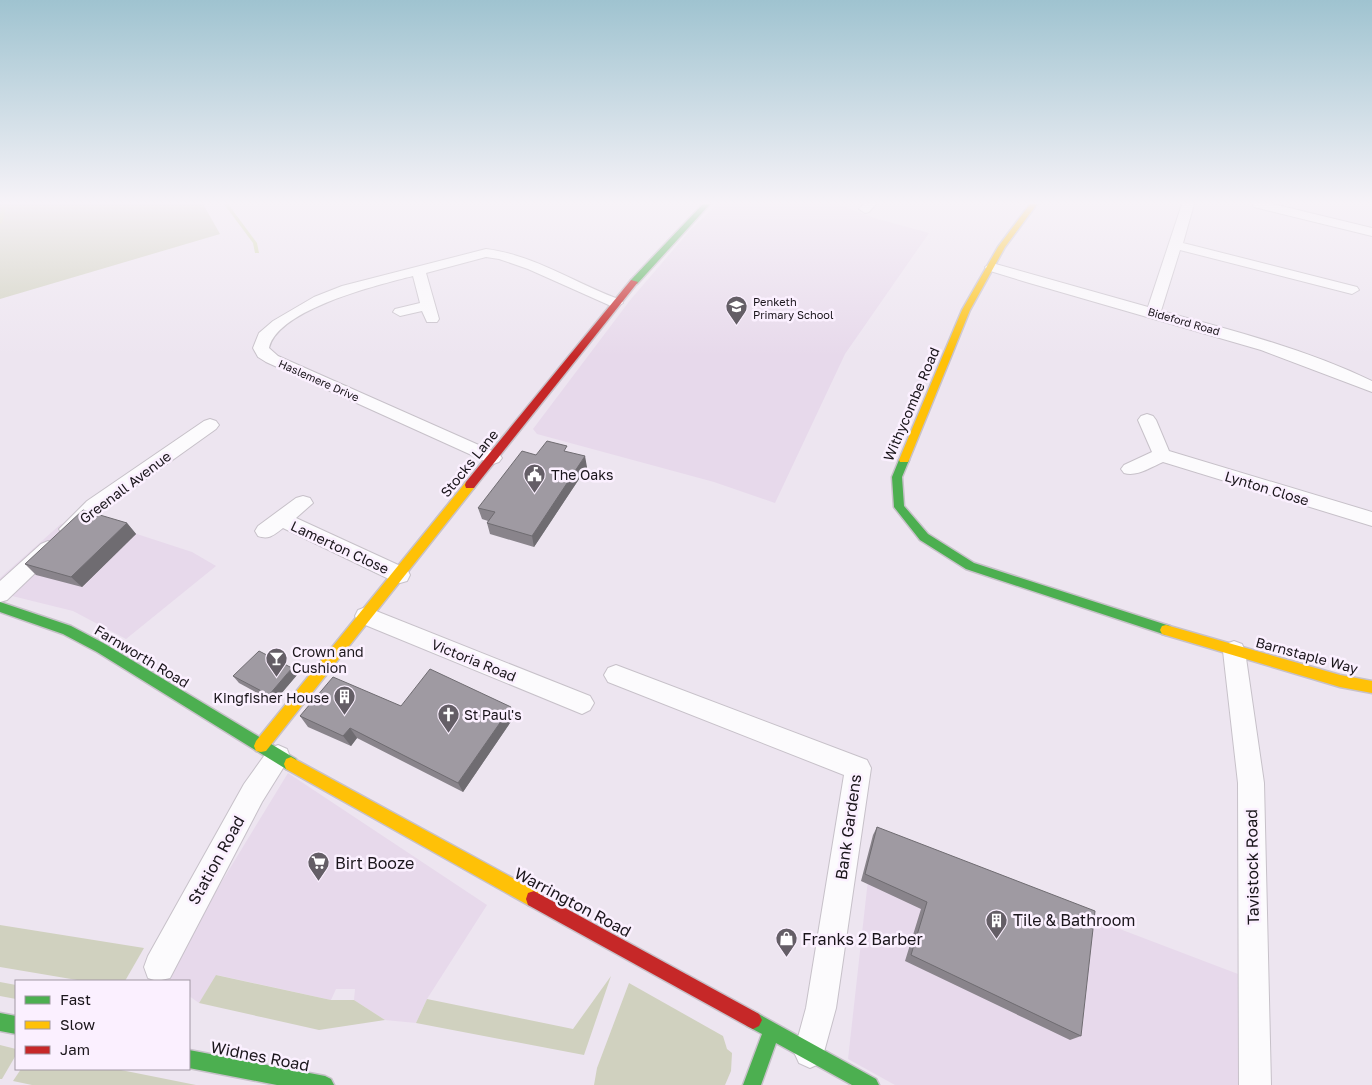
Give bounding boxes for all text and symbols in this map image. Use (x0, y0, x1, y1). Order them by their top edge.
school or university icon: Penketh Primary School (725, 295, 749, 326)
place label: Penketh Primary School (753, 295, 834, 321)
street label: Bideford Road (1146, 304, 1222, 338)
street label: Withycombe Road (879, 345, 943, 463)
street label: Haslemere Drive (277, 356, 361, 404)
street label: Stocks Lane (437, 426, 501, 500)
street label: Greenall Avenue (76, 447, 174, 527)
public building icon: The Oaks (523, 462, 547, 493)
place label: The Oaks (551, 466, 614, 483)
street label: Lynton Close (1223, 467, 1311, 509)
street label: Lamerton Close (288, 517, 392, 577)
street label: Farnworth Road (92, 621, 192, 691)
street label: Barnstaple Way (1254, 633, 1360, 677)
street label: Victoria Road (429, 635, 519, 685)
place label: Crown and Cushion (292, 643, 364, 676)
bar icon: Crown and Cushion (264, 647, 288, 678)
building icon: Kingfisher House (333, 685, 357, 716)
place label: Kingfisher House (213, 689, 329, 706)
church icon: St Paul's (436, 702, 460, 733)
place label: St Paul's (464, 706, 522, 723)
street label: Bank Gardens (831, 773, 865, 881)
street label: Tavistock Road (1241, 809, 1263, 925)
street label: Station Road (183, 812, 249, 908)
supermarket icon: Birt Booze (307, 851, 331, 882)
place label: Birt Booze (335, 853, 414, 873)
street label: Warrington Road (511, 863, 635, 941)
building icon: Tile & Bathroom (985, 908, 1009, 939)
place label: Tile & Bathroom (1013, 910, 1135, 930)
shop icon: Franks 2 Barber (774, 927, 798, 958)
place label: Franks 2 Barber (802, 929, 923, 949)
legend (15, 980, 190, 1070)
text: Fast (60, 990, 91, 1008)
text: Slow (60, 1015, 95, 1033)
street label: Widnes Road (209, 1037, 311, 1075)
text: Jam (60, 1040, 90, 1058)

